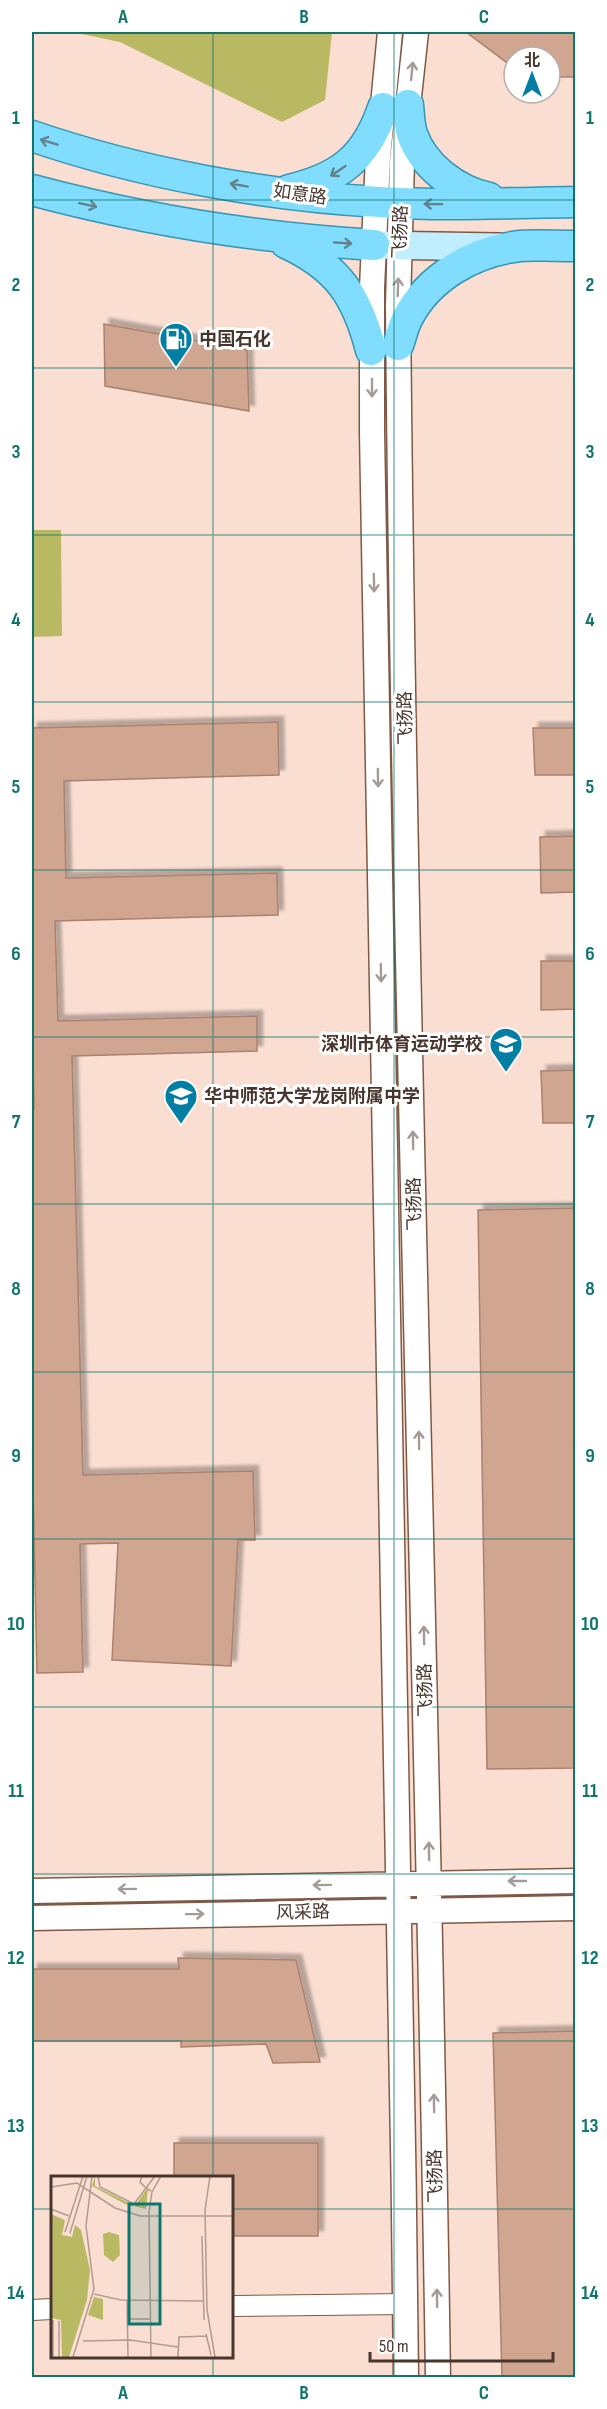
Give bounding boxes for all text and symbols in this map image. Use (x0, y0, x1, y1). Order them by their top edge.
text: A (117, 5, 128, 29)
text: B (299, 5, 309, 29)
text: C (479, 5, 489, 29)
north arrow (502, 45, 562, 105)
text: 北 (524, 52, 540, 71)
one-way arrow (407, 62, 418, 82)
text: 1 (12, 106, 20, 130)
text: 1 (586, 106, 594, 130)
one-way arrow (40, 136, 59, 147)
one-way arrow (330, 165, 346, 177)
one-way arrow (230, 180, 250, 191)
street label: 如意路 (272, 180, 328, 209)
one-way arrow (424, 198, 444, 210)
one-way arrow (79, 199, 98, 211)
street label: 飞扬路 (389, 205, 412, 259)
one-way arrow (333, 238, 353, 249)
text: 2 (12, 273, 20, 297)
text: 2 (586, 273, 594, 297)
one-way arrow (393, 277, 404, 297)
fuel station icon: 中国石化 (158, 321, 194, 368)
place label: 中国石化 (199, 329, 271, 350)
one-way arrow (366, 377, 378, 397)
text: 3 (12, 440, 21, 464)
text: 3 (586, 440, 595, 464)
one-way arrow (369, 572, 380, 592)
text: 4 (11, 608, 21, 632)
text: 4 (585, 608, 595, 632)
street label: 飞扬路 (395, 691, 416, 745)
one-way arrow (372, 767, 384, 787)
text: 5 (12, 775, 21, 799)
text: 5 (586, 775, 595, 799)
text: 6 (11, 942, 21, 966)
text: 6 (585, 942, 595, 966)
one-way arrow (375, 962, 387, 982)
school or university icon: 深圳市体育运动学校 (488, 1026, 524, 1073)
place label: 深圳市体育运动学校 (321, 1034, 483, 1055)
school or university icon: 华中师范大学龙岗附属中学 (163, 1078, 199, 1125)
place label: 华中师范大学龙岗附属中学 (204, 1086, 420, 1107)
text: 7 (12, 1110, 21, 1134)
text: 7 (586, 1110, 595, 1134)
one-way arrow (407, 1131, 419, 1151)
street label: 飞扬路 (404, 1177, 425, 1231)
text: 8 (11, 1277, 21, 1301)
text: 8 (585, 1277, 595, 1301)
one-way arrow (413, 1431, 425, 1451)
text: 9 (11, 1444, 21, 1468)
text: 9 (585, 1444, 595, 1468)
text: 10 (7, 1612, 25, 1636)
text: 10 (581, 1612, 599, 1636)
one-way arrow (418, 1626, 430, 1646)
street label: 飞扬路 (415, 1663, 436, 1717)
text: 11 (8, 1779, 24, 1803)
text: 11 (582, 1779, 598, 1803)
one-way arrow (423, 1842, 435, 1862)
one-way arrow (508, 1875, 528, 1887)
one-way arrow (313, 1879, 333, 1890)
one-way arrow (118, 1883, 138, 1895)
street label: 风采路 (276, 1902, 330, 1923)
one-way arrow (184, 1908, 204, 1920)
text: 12 (8, 1946, 24, 1970)
text: 12 (582, 1946, 598, 1970)
one-way arrow (428, 2094, 440, 2114)
text: 13 (8, 2114, 24, 2138)
text: 13 (582, 2114, 598, 2138)
street label: 飞扬路 (425, 2149, 446, 2203)
inset map (51, 2176, 232, 2358)
text: 14 (7, 2281, 25, 2305)
text: 14 (581, 2281, 599, 2305)
one-way arrow (431, 2289, 443, 2309)
scale bar (370, 2325, 553, 2363)
text: 50 m (379, 2336, 409, 2357)
text: A (117, 2381, 128, 2405)
text: B (299, 2381, 309, 2405)
text: C (479, 2381, 489, 2405)

